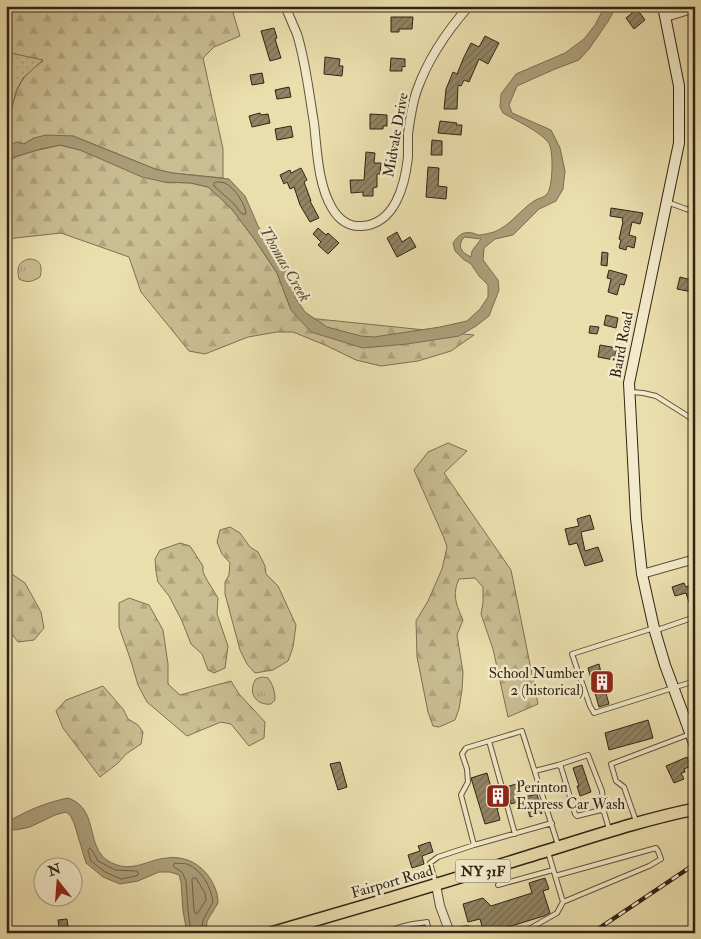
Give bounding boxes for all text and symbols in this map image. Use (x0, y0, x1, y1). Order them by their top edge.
street label: Midvale Drive (379, 91, 413, 179)
water label: Thomas Creek (255, 222, 315, 306)
street label: Baird Road (606, 310, 638, 380)
place label: School Number 2 (historical) (489, 664, 584, 700)
building icon: School Number 2 (historical) (589, 669, 615, 695)
place label: Perinton Express Car Wash (516, 778, 625, 815)
building icon: Perinton Express Car Wash (485, 783, 511, 809)
north arrow (32, 856, 82, 906)
road number: NY 31F (456, 859, 510, 882)
text: N (45, 860, 63, 880)
street label: Fairport Road (349, 861, 436, 904)

